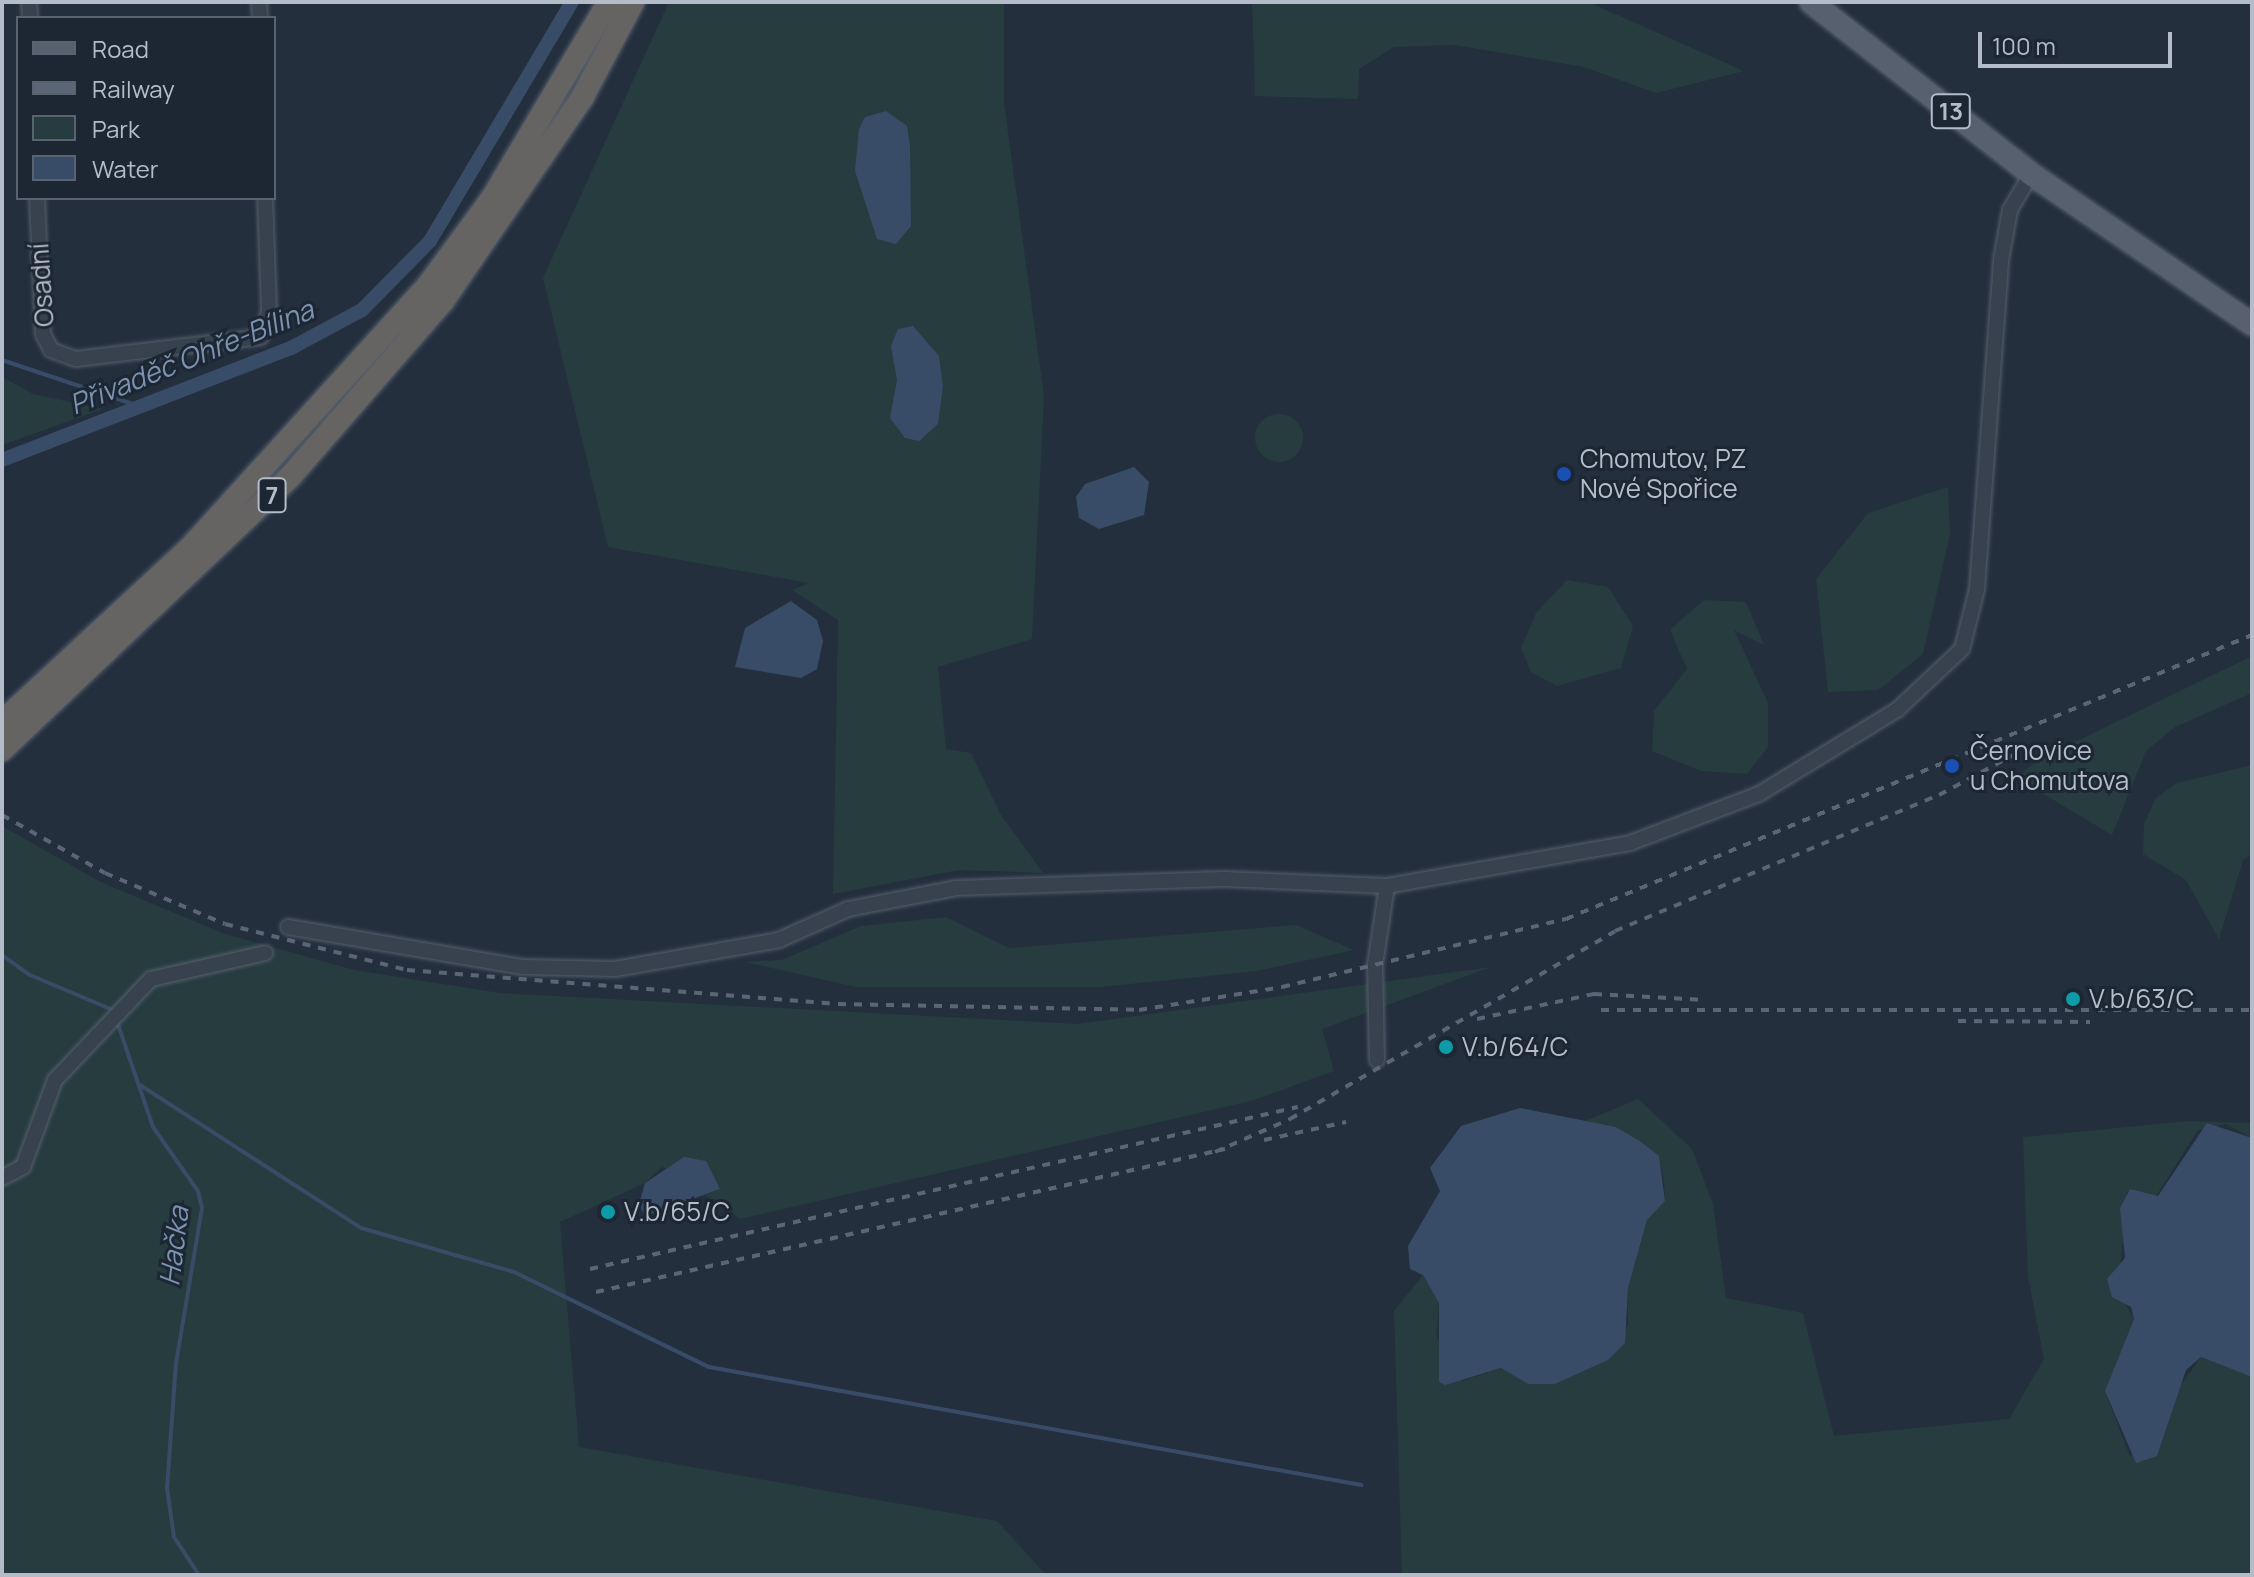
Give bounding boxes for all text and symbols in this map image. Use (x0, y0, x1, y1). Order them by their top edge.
legend (16, 16, 276, 200)
scale bar (1982, 16, 2176, 66)
text: 100 m (1992, 29, 2056, 62)
text: Road (92, 32, 149, 65)
text: Railway (92, 72, 175, 105)
road number: 13 (1929, 91, 1973, 131)
text: Park (92, 112, 140, 145)
text: Water (92, 152, 159, 185)
street label: Osadní (24, 242, 60, 328)
water label: Přivaděč Ohře-Bílina (64, 292, 318, 420)
place label: Chomutov, PZ Nové Spořice (1580, 443, 1747, 504)
marker: Chomutov, PZ Nové Spořice (1555, 465, 1573, 483)
road number: 7 (256, 475, 288, 515)
place label: Černovice u Chomutova (1970, 735, 2129, 796)
marker: Černovice u Chomutova (1941, 755, 1963, 777)
place label: V.b/63/C (2089, 983, 2194, 1015)
marker: V.b/63/C (2064, 990, 2082, 1008)
place label: V.b/64/C (1462, 1031, 1568, 1063)
marker: V.b/64/C (1437, 1038, 1455, 1056)
place label: V.b/65/C (624, 1196, 730, 1228)
marker: V.b/65/C (599, 1203, 617, 1221)
water label: Hačka (151, 1204, 195, 1288)

